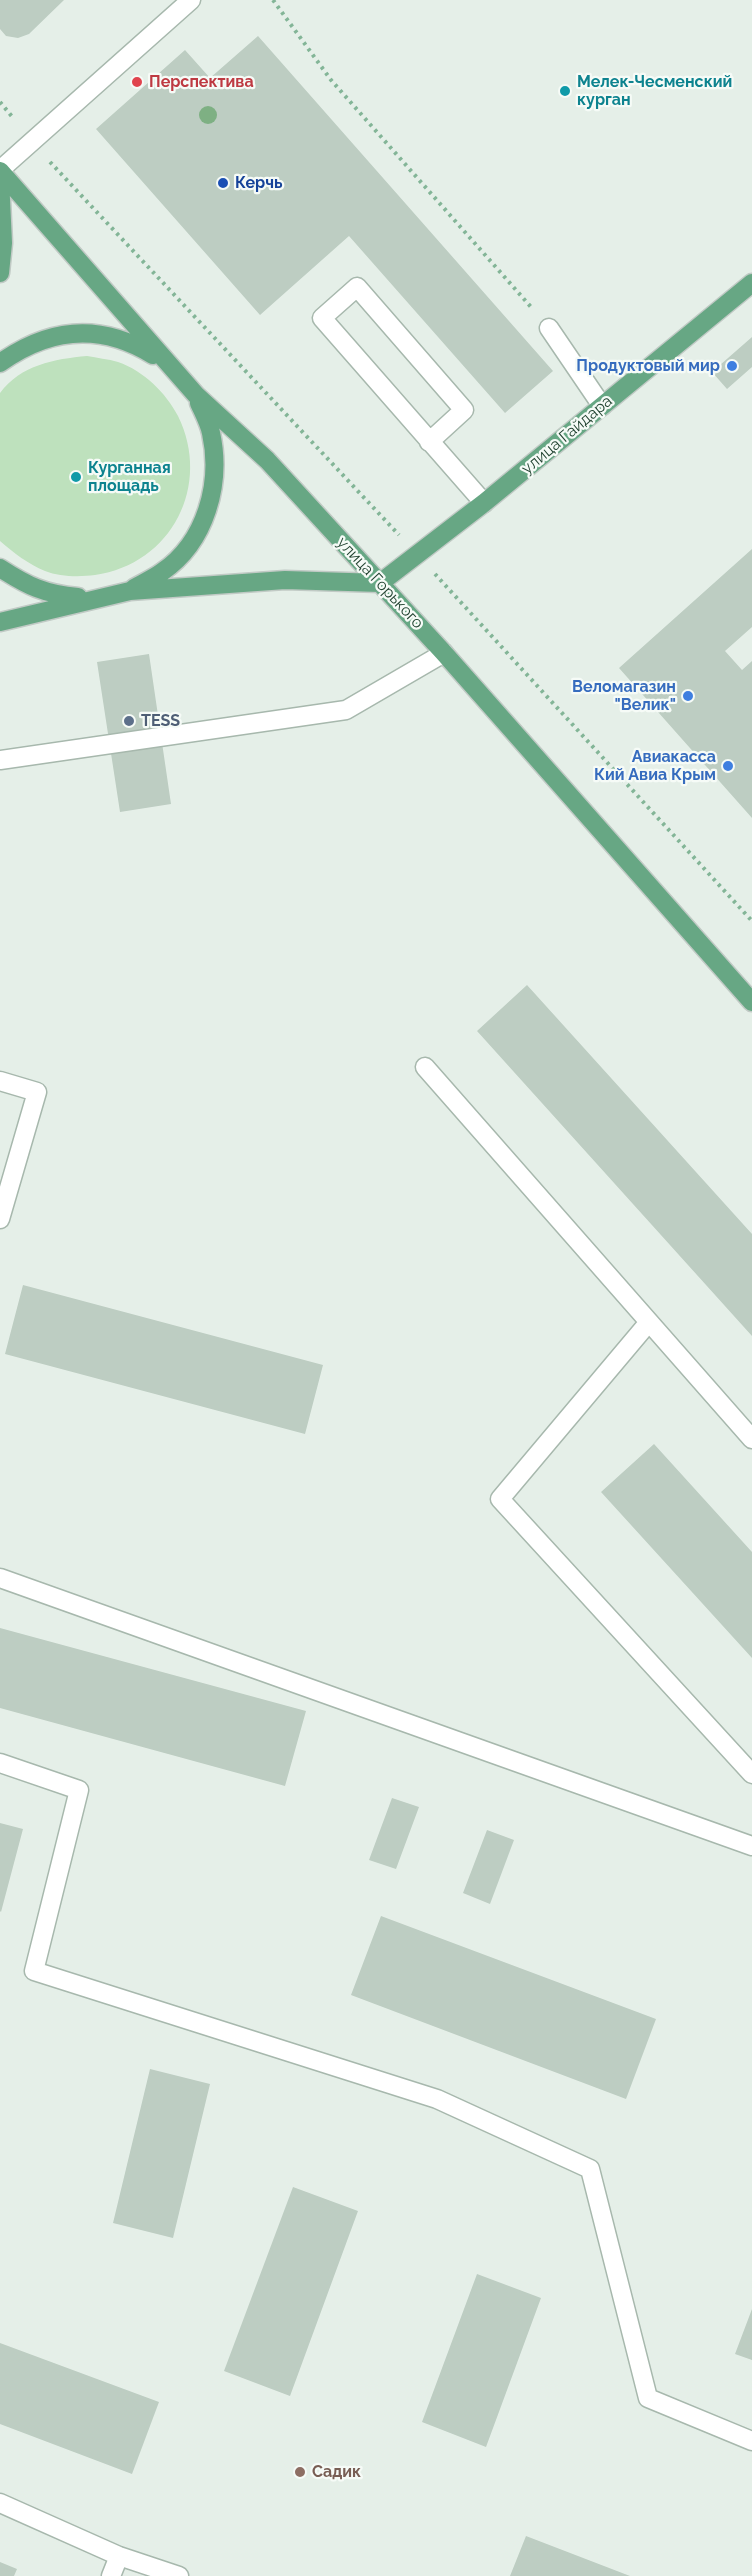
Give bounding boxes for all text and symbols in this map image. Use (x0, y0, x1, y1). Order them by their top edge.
place label: Перспектива (149, 72, 254, 92)
place label: Мелек-Чесменский курган (577, 72, 732, 110)
marker: Перспектива (130, 75, 144, 89)
marker: Мелек-Чесменский курган (558, 84, 572, 98)
place label: Керчь (235, 173, 282, 193)
marker: Керчь (216, 176, 230, 190)
place label: Продуктовый мир (576, 356, 720, 376)
marker: Продуктовый мир (725, 359, 739, 373)
street label: улица Гайдара (518, 392, 616, 478)
place label: Курганная площадь (88, 458, 171, 496)
marker: Курганная площадь (69, 470, 83, 484)
street label: улица Горького (333, 533, 427, 633)
place label: Веломагазин "Велик" (572, 677, 676, 715)
marker: Веломагазин "Велик" (681, 689, 695, 703)
place label: TESS (141, 711, 180, 731)
marker: TESS (122, 714, 136, 728)
place label: Авиакасса Кий Авиа Крым (594, 747, 716, 785)
marker: Авиакасса Кий Авиа Крым (721, 759, 735, 773)
place label: Садик (312, 2462, 361, 2482)
marker: Садик (293, 2465, 307, 2479)

